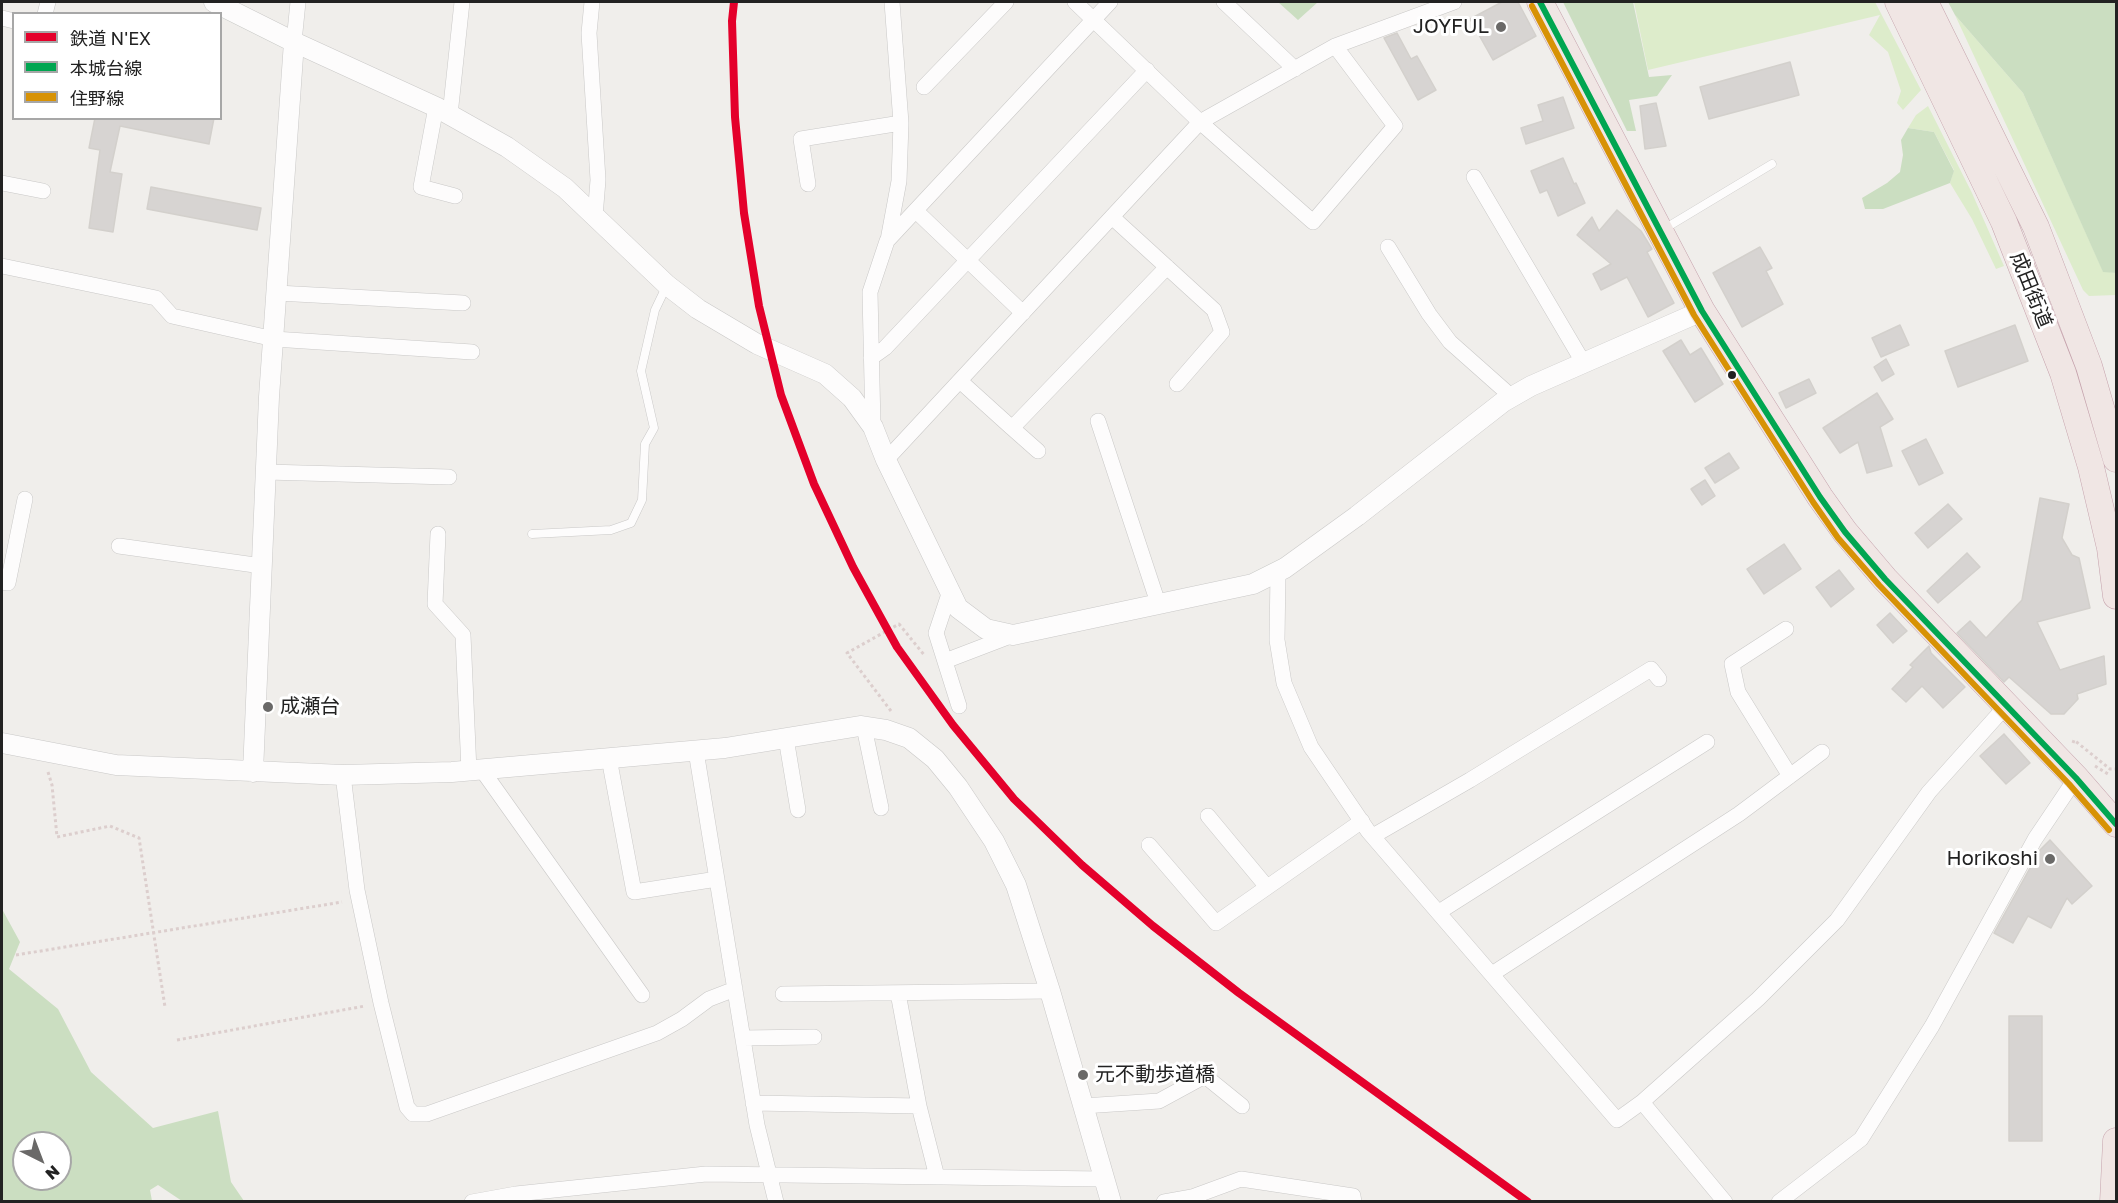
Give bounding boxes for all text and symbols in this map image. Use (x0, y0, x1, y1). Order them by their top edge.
legend (12, 12, 222, 120)
place label: JOYFUL (1413, 15, 1489, 39)
marker: JOYFUL (1494, 20, 1508, 34)
text: 鉄道 N'EX (70, 27, 151, 49)
text: 本城台線 (70, 57, 142, 79)
text: 住野線 (70, 87, 124, 109)
street label: 成田街道 (2005, 248, 2057, 332)
unlabelled marker (1726, 369, 1738, 381)
place label: 成瀬台 (280, 695, 340, 719)
marker: 成瀬台 (261, 700, 275, 714)
place label: Horikoshi (1946, 847, 2038, 871)
marker: Horikoshi (2043, 852, 2057, 866)
place label: 元不動歩道橋 (1095, 1063, 1215, 1087)
marker: 元不動歩道橋 (1076, 1068, 1090, 1082)
north arrow (12, 1131, 72, 1191)
text: N (41, 1161, 64, 1184)

